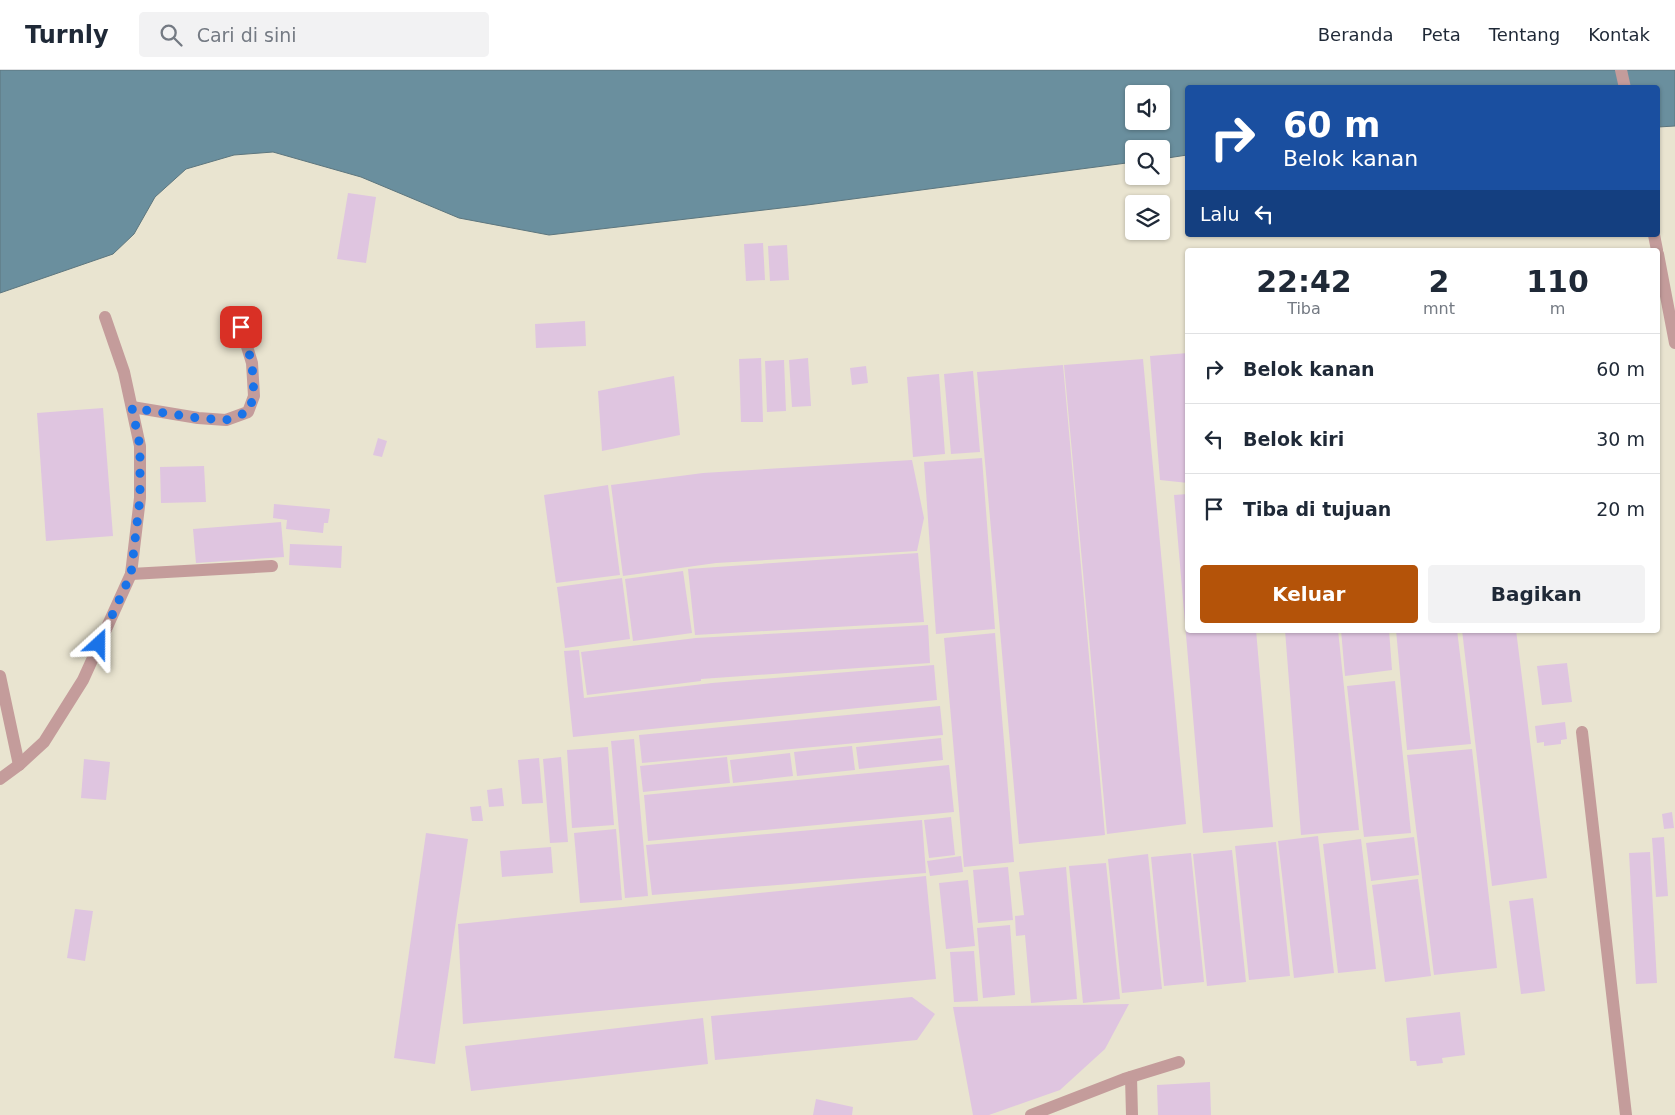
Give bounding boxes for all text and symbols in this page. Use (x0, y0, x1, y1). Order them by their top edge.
search box (139, 12, 489, 57)
text: Turnly (25, 21, 109, 49)
icon: search (157, 21, 185, 49)
text: Cari di sini (197, 24, 297, 46)
text: Beranda (1318, 24, 1393, 45)
text: Peta (1421, 24, 1461, 45)
text: Tentang (1489, 24, 1560, 45)
text: Kontak (1588, 24, 1650, 45)
map controls (1125, 85, 1170, 240)
button: sound (1125, 85, 1170, 130)
icon: right (1200, 105, 1265, 170)
text: 60 m (1283, 105, 1380, 145)
button: search (1125, 140, 1170, 185)
text: Belok kanan (1283, 146, 1418, 171)
button: layers (1125, 195, 1170, 240)
icon: left (1250, 200, 1278, 228)
text: Lalu (1200, 203, 1240, 225)
text: 22:42 (1256, 264, 1352, 299)
text: 2 (1429, 264, 1449, 299)
text: 110 (1526, 264, 1589, 299)
text: Tiba (1287, 299, 1321, 318)
text: mnt (1423, 299, 1455, 318)
text: m (1550, 299, 1565, 318)
pin (220, 306, 262, 348)
icon: arrive (227, 313, 255, 341)
icon: right (1200, 355, 1228, 383)
text: Belok kanan (1243, 358, 1375, 380)
text: 60 m (1596, 358, 1645, 380)
icon: left (1200, 425, 1228, 453)
text: Belok kiri (1243, 428, 1344, 450)
text: 30 m (1596, 428, 1645, 450)
icon: arrive (1200, 495, 1228, 523)
text: Tiba di tujuan (1243, 498, 1391, 520)
text: 20 m (1596, 498, 1645, 520)
button: Keluar (1200, 565, 1418, 623)
button: Bagikan (1428, 565, 1645, 623)
position arrow (72, 617, 124, 669)

